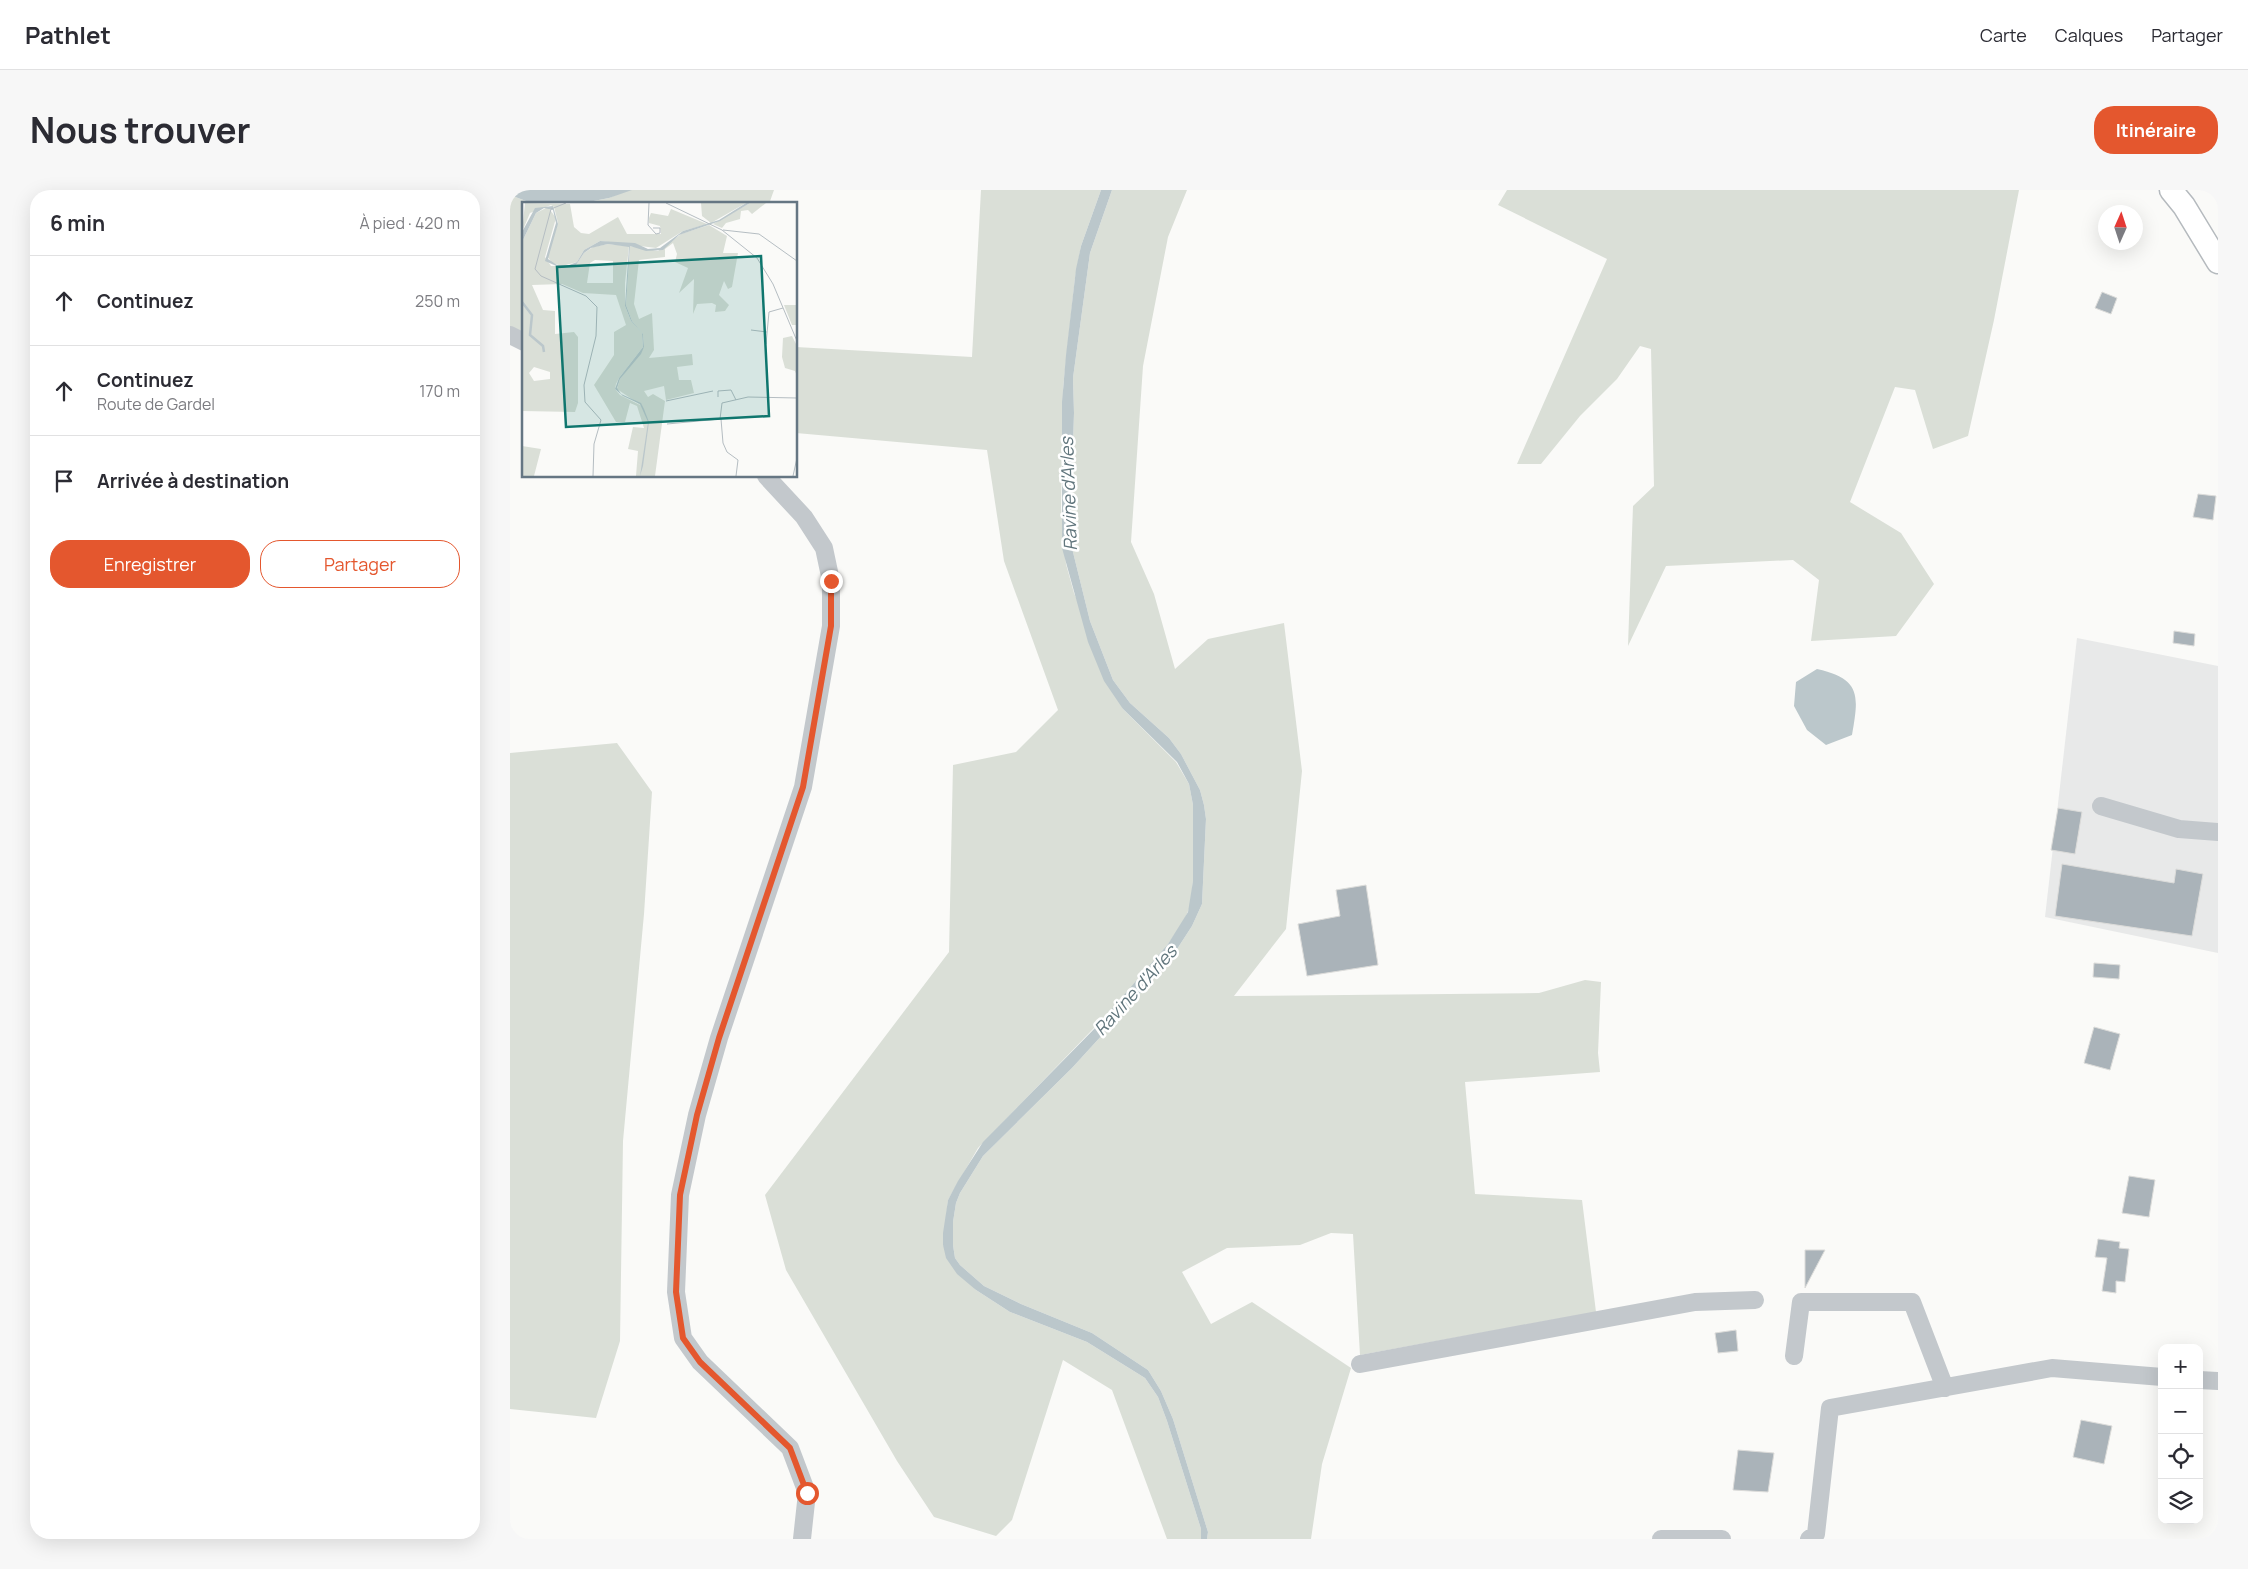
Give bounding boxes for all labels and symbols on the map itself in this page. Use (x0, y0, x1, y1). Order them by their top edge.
inset map (522, 202, 798, 478)
north arrow (2098, 205, 2143, 250)
water label: Ravine d'Arles (1054, 435, 1082, 551)
route end (820, 570, 843, 593)
water label: Ravine d'Arles (1088, 939, 1183, 1040)
route start (796, 1482, 819, 1505)

